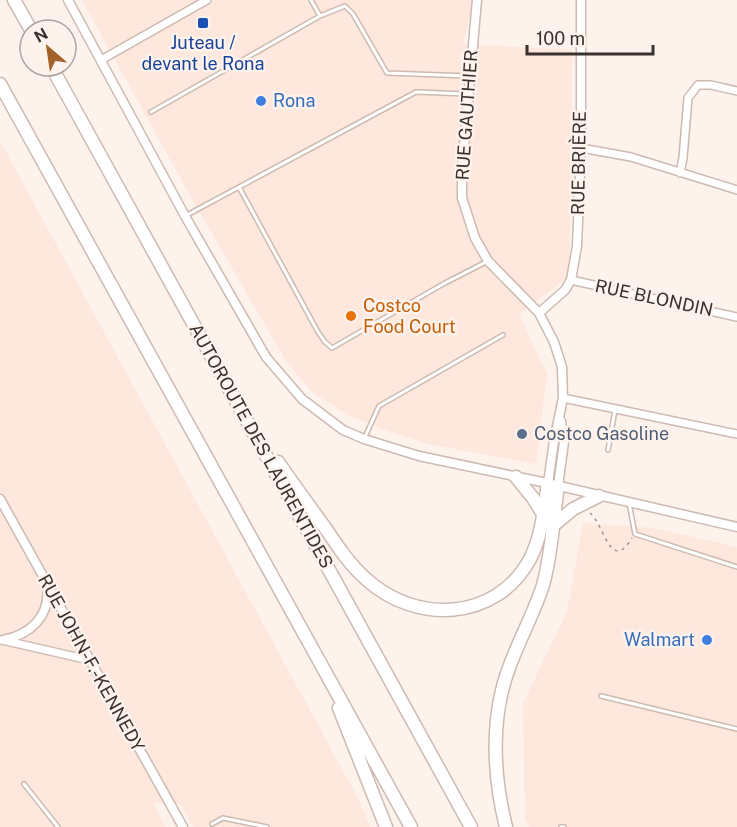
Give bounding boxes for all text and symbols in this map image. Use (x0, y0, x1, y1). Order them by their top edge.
marker: Juteau / devant le Rona (196, 16, 210, 30)
north arrow (18, 18, 78, 78)
scale bar (527, 18, 653, 56)
text: N (31, 24, 51, 47)
text: 100 m (536, 28, 585, 49)
place label: Juteau / devant le Rona (142, 32, 264, 74)
street label: RUE GAUTHIER (451, 49, 482, 181)
place label: Rona (273, 90, 315, 111)
marker: Rona (254, 94, 268, 108)
street label: RUE BRIÈRE (566, 111, 590, 215)
street label: RUE BLONDIN (593, 275, 715, 320)
place label: Costco Food Court (363, 295, 456, 337)
marker: Costco Food Court (344, 309, 358, 323)
street label: AUTOROUTE DES LAURENTIDES (185, 320, 338, 572)
place label: Costco Gasoline (534, 423, 669, 444)
marker: Costco Gasoline (515, 427, 529, 441)
street label: RUE JOHN-F.-KENNEDY (34, 570, 149, 755)
place label: Walmart (624, 629, 695, 650)
marker: Walmart (700, 633, 714, 647)

